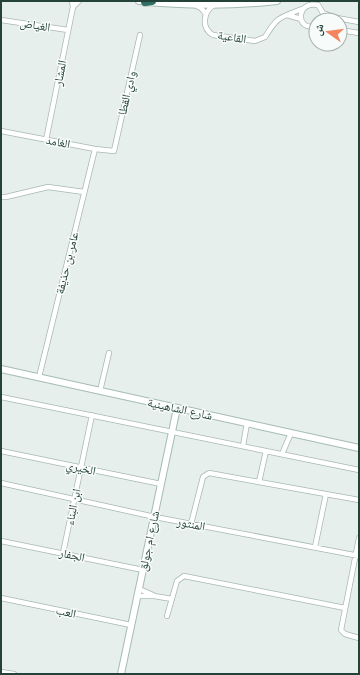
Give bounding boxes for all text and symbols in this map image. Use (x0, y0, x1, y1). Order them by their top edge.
north arrow (308, 12, 348, 52)
street label: الغياض (18, 14, 52, 35)
text: ش (309, 22, 328, 37)
street label: القاعية (216, 26, 248, 47)
street label: المشار (48, 58, 70, 88)
street label: وادي القطا (113, 69, 142, 117)
street label: الغامد (44, 131, 72, 152)
street label: عامر بن حذيفة (51, 230, 82, 296)
street label: شارع الشاهينية (146, 393, 214, 424)
street label: الخيري (64, 456, 98, 481)
street label: ابن البناء (60, 487, 85, 527)
street label: شارع ام جولق (134, 509, 163, 573)
street label: المنثور (175, 512, 207, 535)
street label: الجفار (57, 543, 87, 566)
street label: العب (54, 601, 78, 622)

